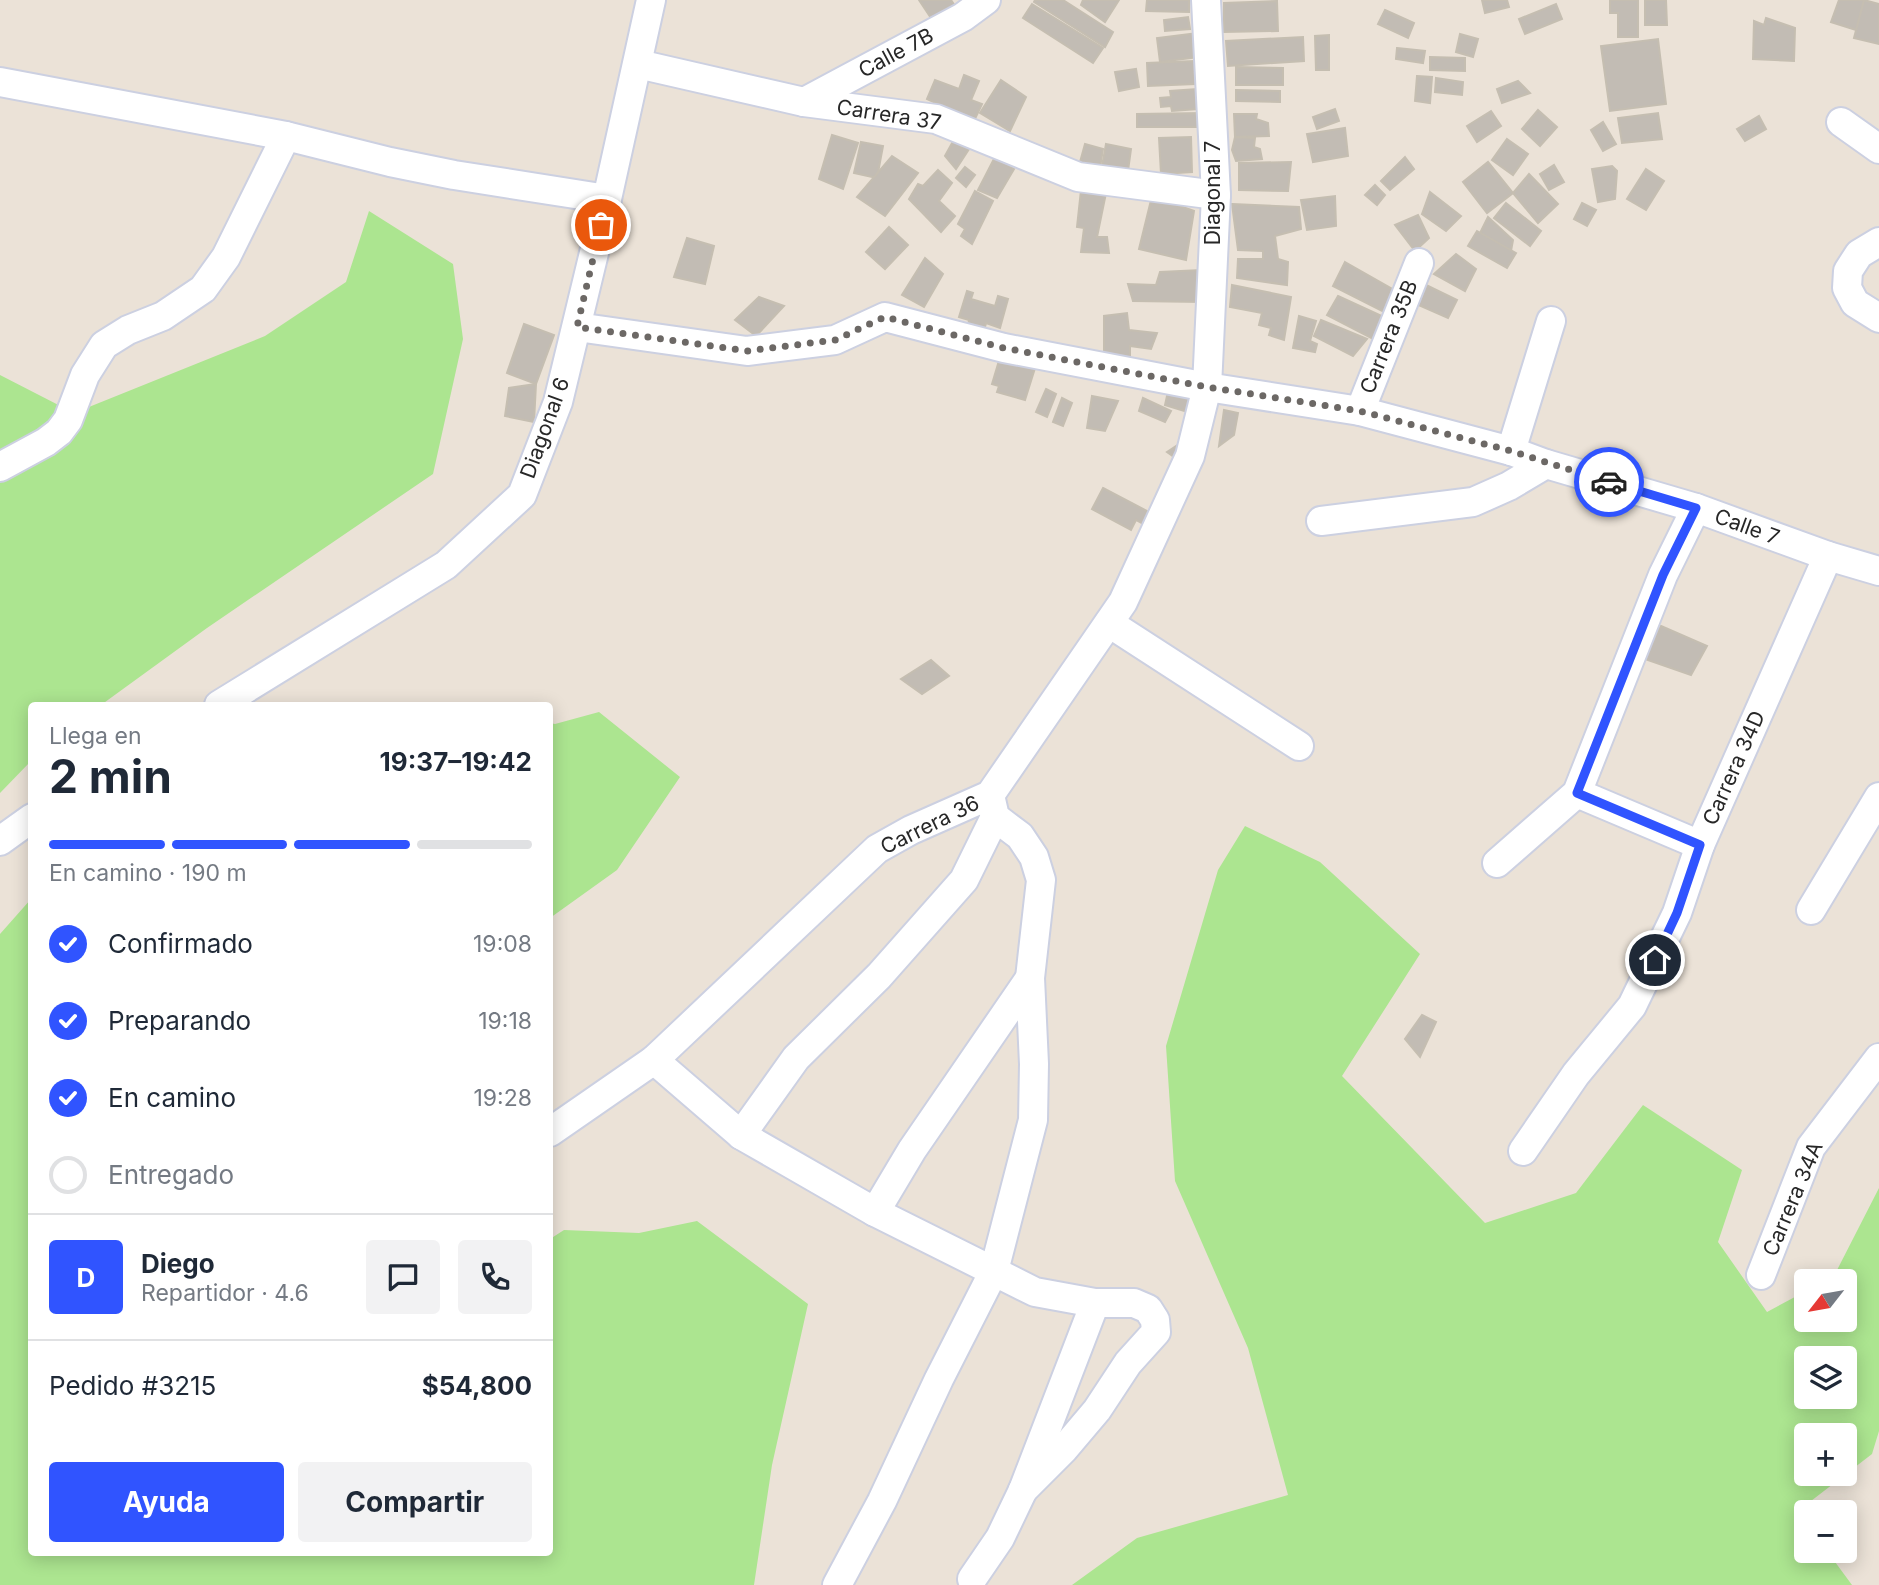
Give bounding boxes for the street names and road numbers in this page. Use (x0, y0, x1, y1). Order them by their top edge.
street label: Calle 7B (854, 22, 937, 83)
street label: Carrera 37 (835, 94, 943, 135)
street label: Diagonal 7 (1200, 141, 1225, 245)
street label: Carrera 35B (1354, 276, 1423, 397)
street label: Diagonal 6 (515, 374, 574, 482)
street label: Calle 7 (1711, 503, 1783, 550)
street label: Carrera 34D (1697, 707, 1770, 829)
street label: Carrera 36 (876, 790, 983, 859)
street label: Carrera 34A (1757, 1138, 1828, 1260)

